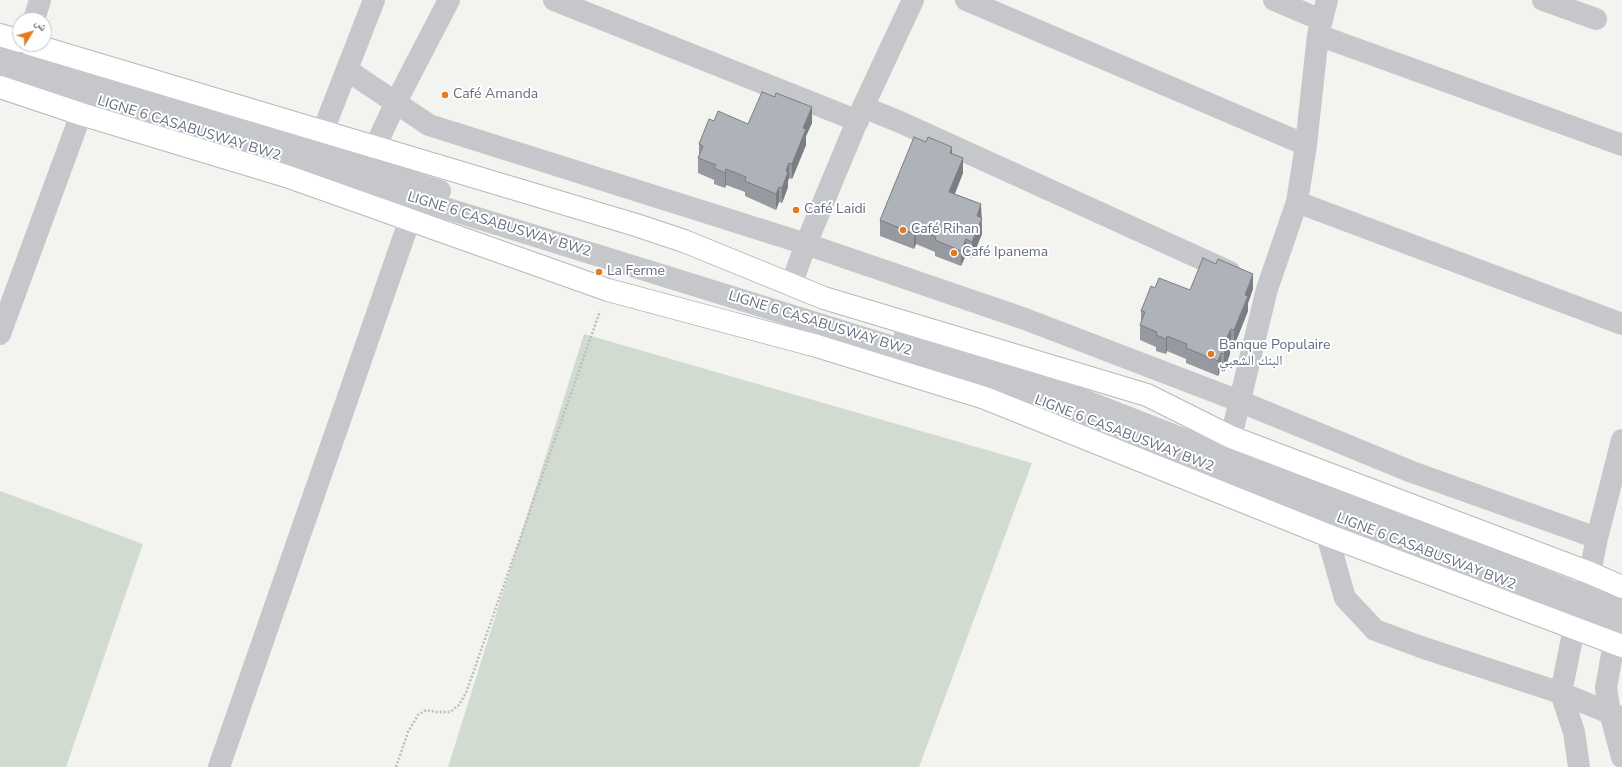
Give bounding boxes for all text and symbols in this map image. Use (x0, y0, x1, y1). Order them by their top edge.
north arrow (12, 12, 52, 52)
text: ش (32, 16, 51, 34)
place label: Café Amanda (453, 87, 538, 103)
marker: Café Amanda (440, 90, 450, 100)
street label: LIGNE 6 CASABUSWAY BW2 (95, 93, 283, 165)
street label: LIGNE 6 CASABUSWAY BW2 (405, 189, 593, 261)
place label: Café Laidi (804, 202, 866, 218)
marker: Café Laidi (791, 205, 801, 215)
place label: Café Rihan (911, 222, 979, 238)
marker: Café Rihan (898, 225, 908, 235)
place label: Café Ipanema (962, 245, 1048, 261)
marker: Café Ipanema (949, 248, 959, 258)
place label: La Ferme (607, 264, 665, 280)
marker: La Ferme (594, 267, 604, 277)
street label: LIGNE 6 CASABUSWAY BW2 (726, 288, 914, 360)
place label: Banque Populaire البنك الشعبي (1219, 338, 1330, 370)
marker: Banque Populaire البنك الشعبي (1206, 349, 1216, 359)
street label: LIGNE 6 CASABUSWAY BW2 (1032, 392, 1216, 476)
street label: LIGNE 6 CASABUSWAY BW2 (1334, 510, 1518, 594)

